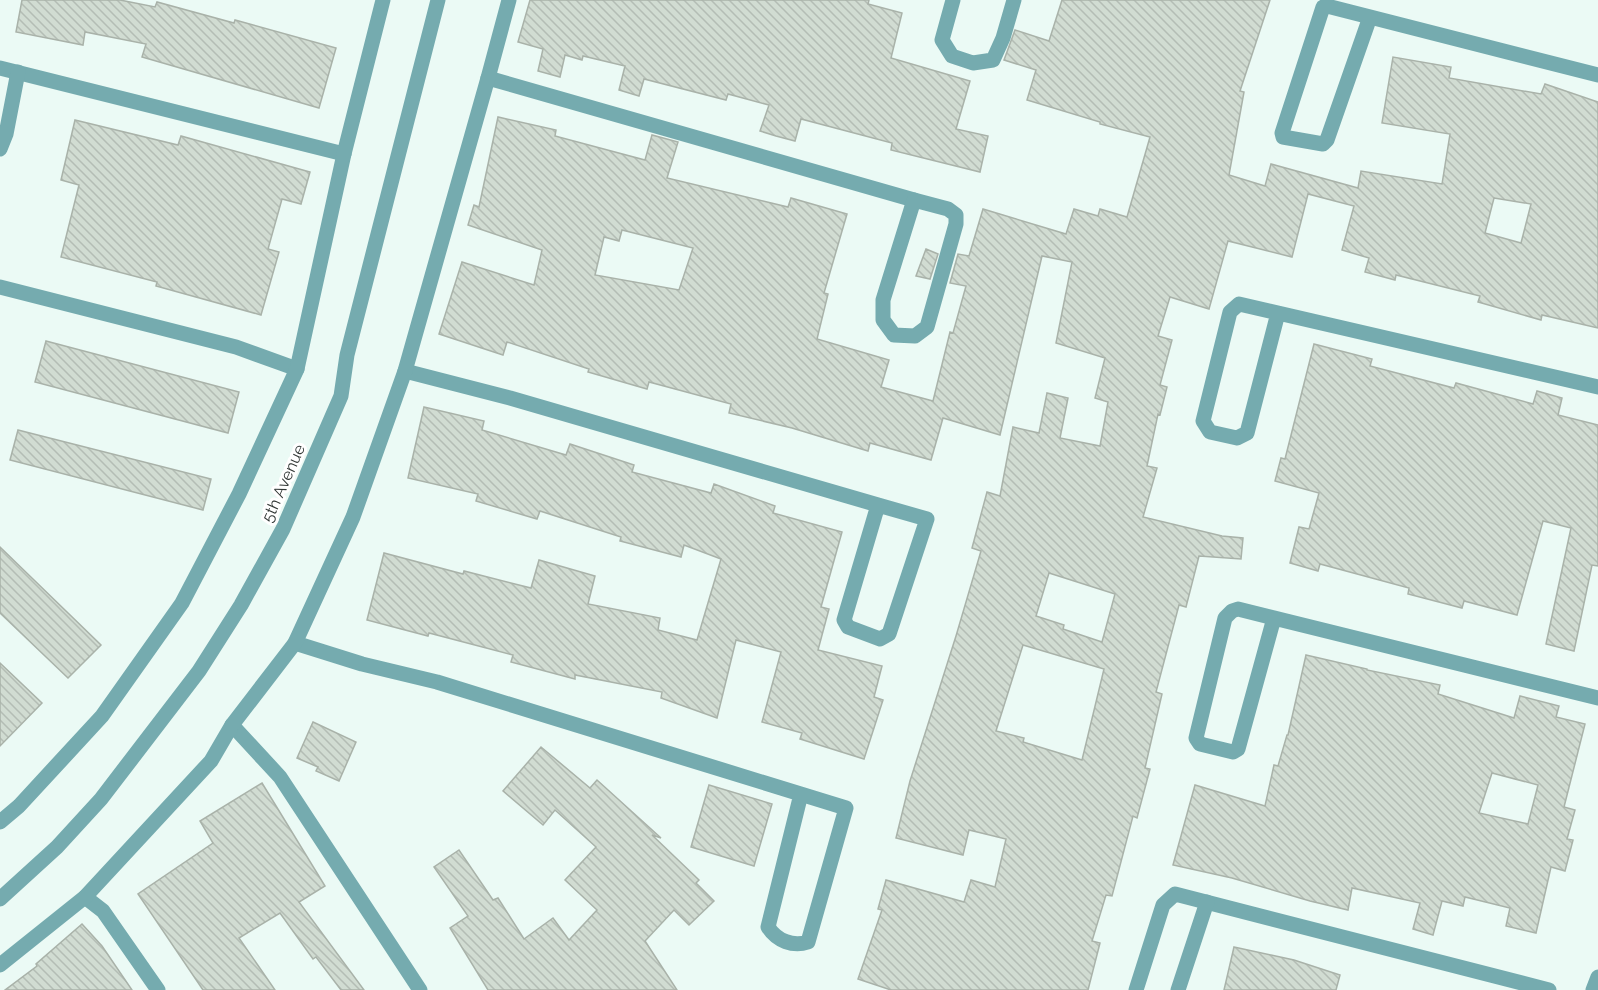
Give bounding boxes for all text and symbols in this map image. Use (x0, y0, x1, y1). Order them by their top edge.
street label: 5th Avenue (258, 441, 309, 525)

